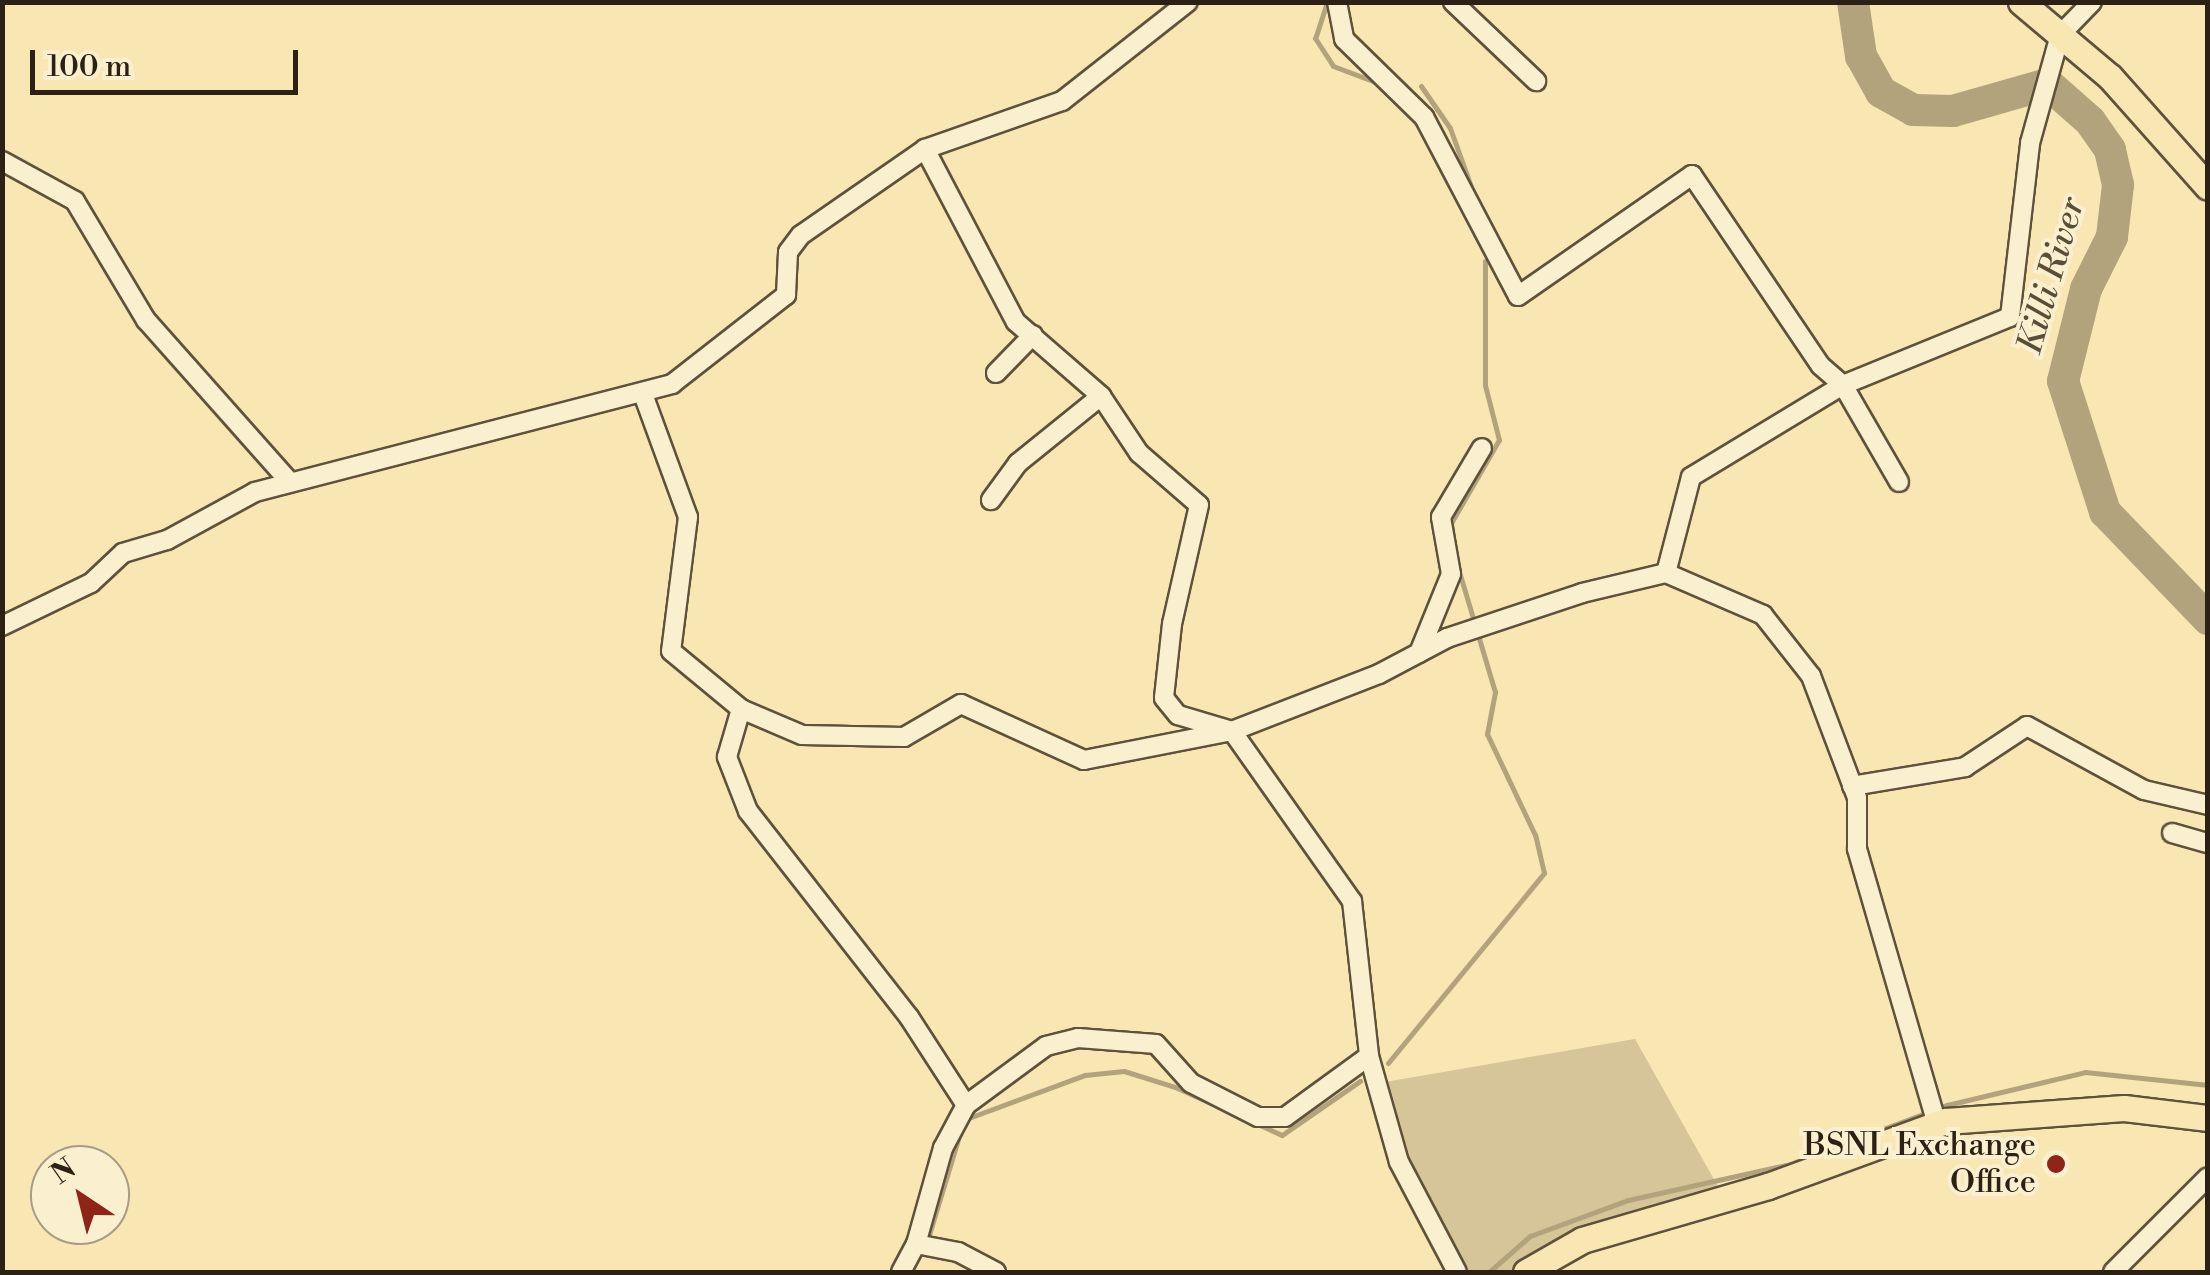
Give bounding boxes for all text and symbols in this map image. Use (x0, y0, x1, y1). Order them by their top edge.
scale bar (35, 30, 302, 92)
text: 100 m (47, 48, 131, 86)
water label: Killi River (2010, 193, 2094, 359)
place label: BSNL Exchange Office (1803, 1127, 2036, 1202)
north arrow (30, 1145, 130, 1245)
text: N (45, 1151, 83, 1192)
marker: BSNL Exchange Office (2045, 1153, 2067, 1175)

